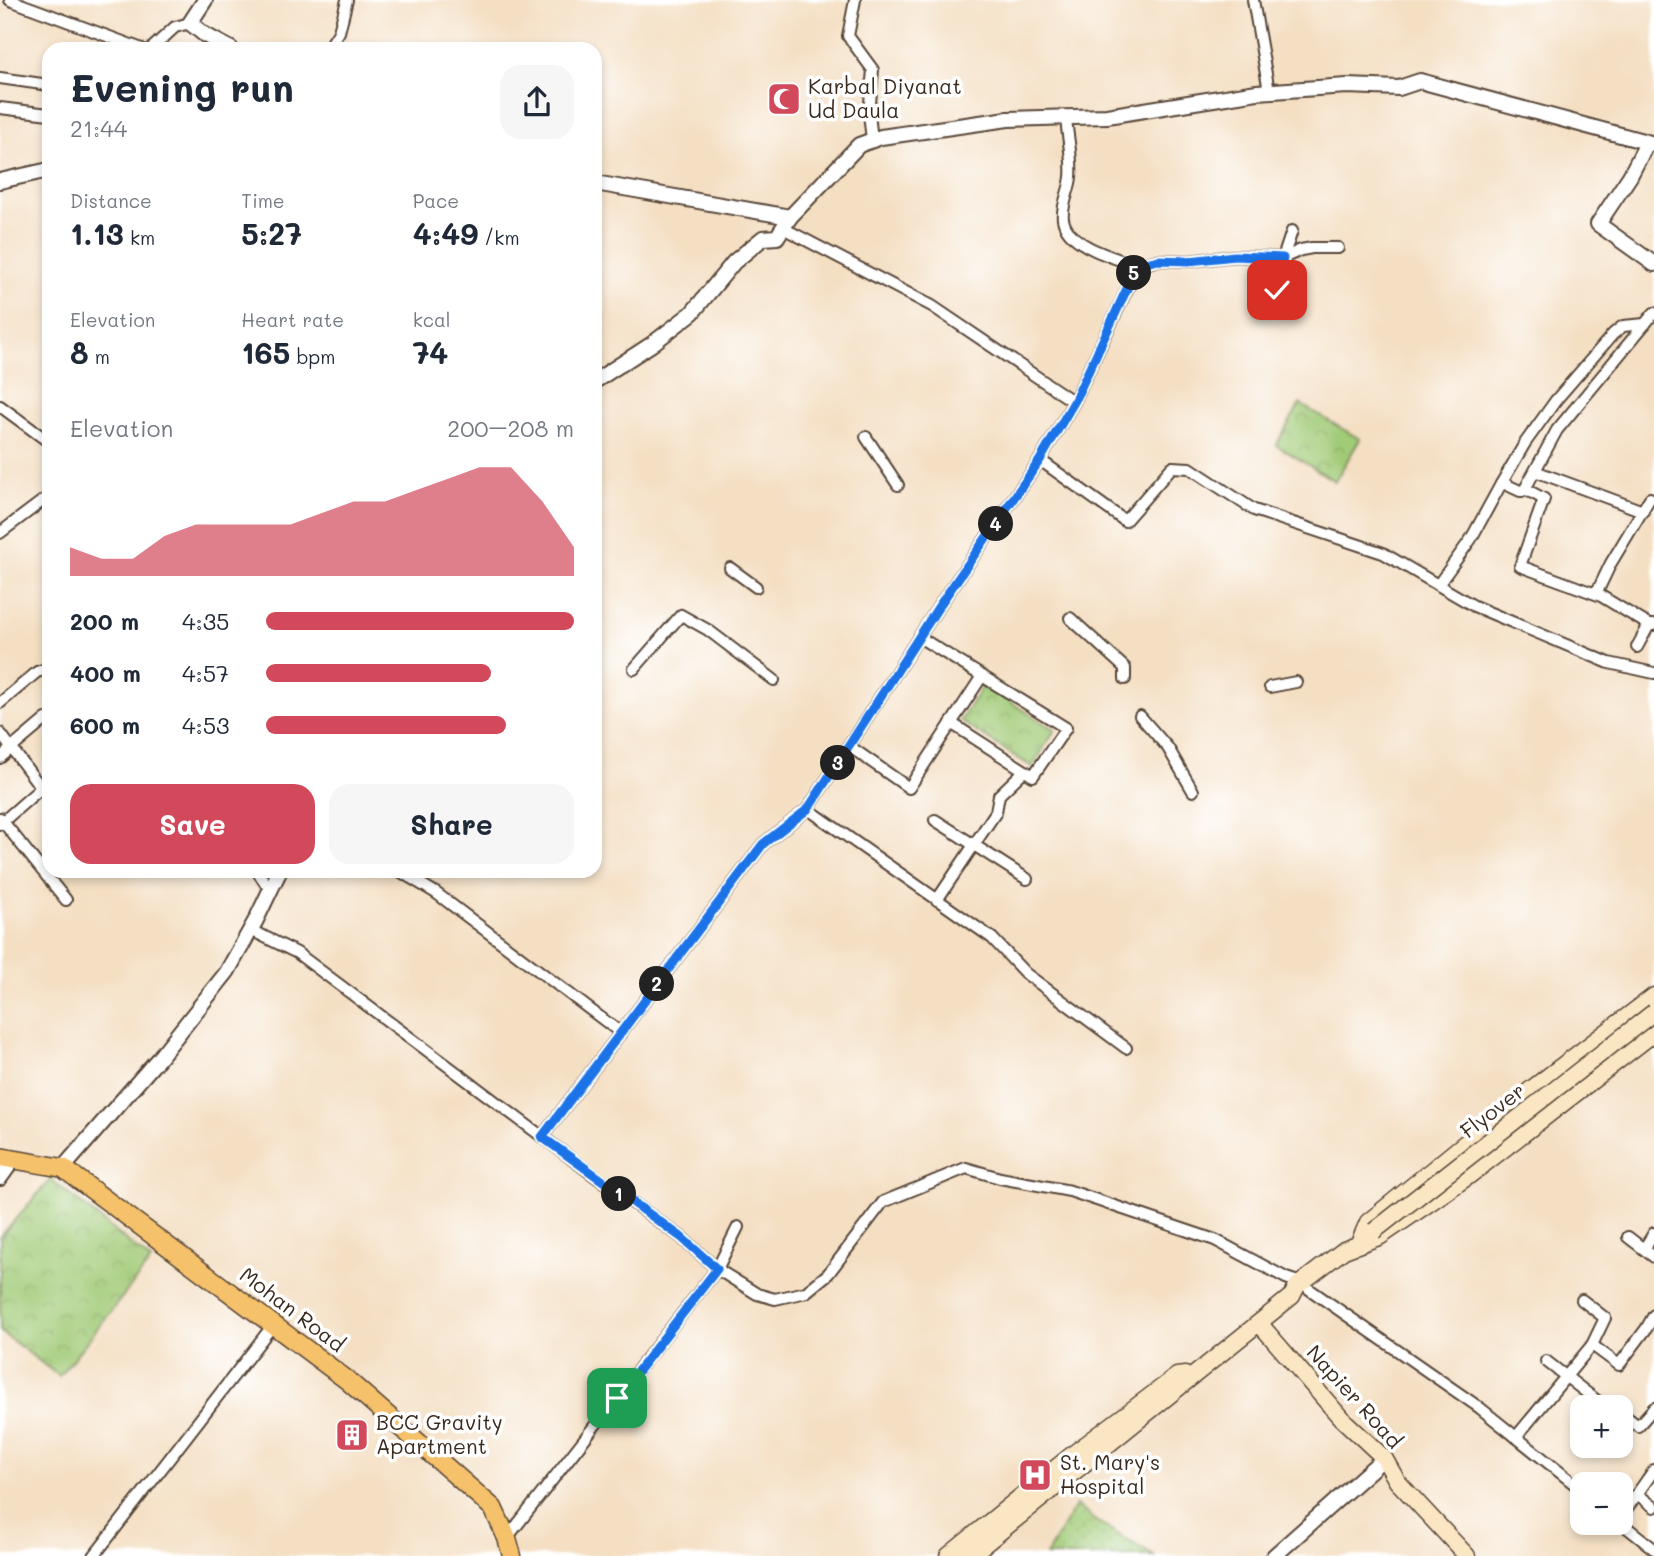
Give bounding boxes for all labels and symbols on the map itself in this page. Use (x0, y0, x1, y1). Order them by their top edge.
place label: Karbal Diyanat Ud Daula (808, 72, 962, 123)
mosque icon: Karbal Diyanat Ud Daula (765, 80, 803, 118)
pin: 5 (1116, 256, 1152, 290)
pin (1247, 260, 1307, 320)
pin: 4 (978, 506, 1014, 542)
pin: 3 (820, 746, 856, 780)
pin: 2 (640, 967, 674, 1002)
street label: Flyover (1454, 1076, 1530, 1144)
pin: 1 (602, 1176, 636, 1212)
street label: Mohan Road (235, 1260, 351, 1357)
street label: Napier Road (1301, 1338, 1409, 1454)
pin (587, 1368, 647, 1428)
place label: BCC Gravity Apartment (376, 1408, 503, 1459)
building icon: BCC Gravity Apartment (333, 1416, 371, 1454)
place label: St. Mary's Hospital (1060, 1448, 1160, 1499)
hospital icon: St. Mary's Hospital (1016, 1456, 1054, 1494)

